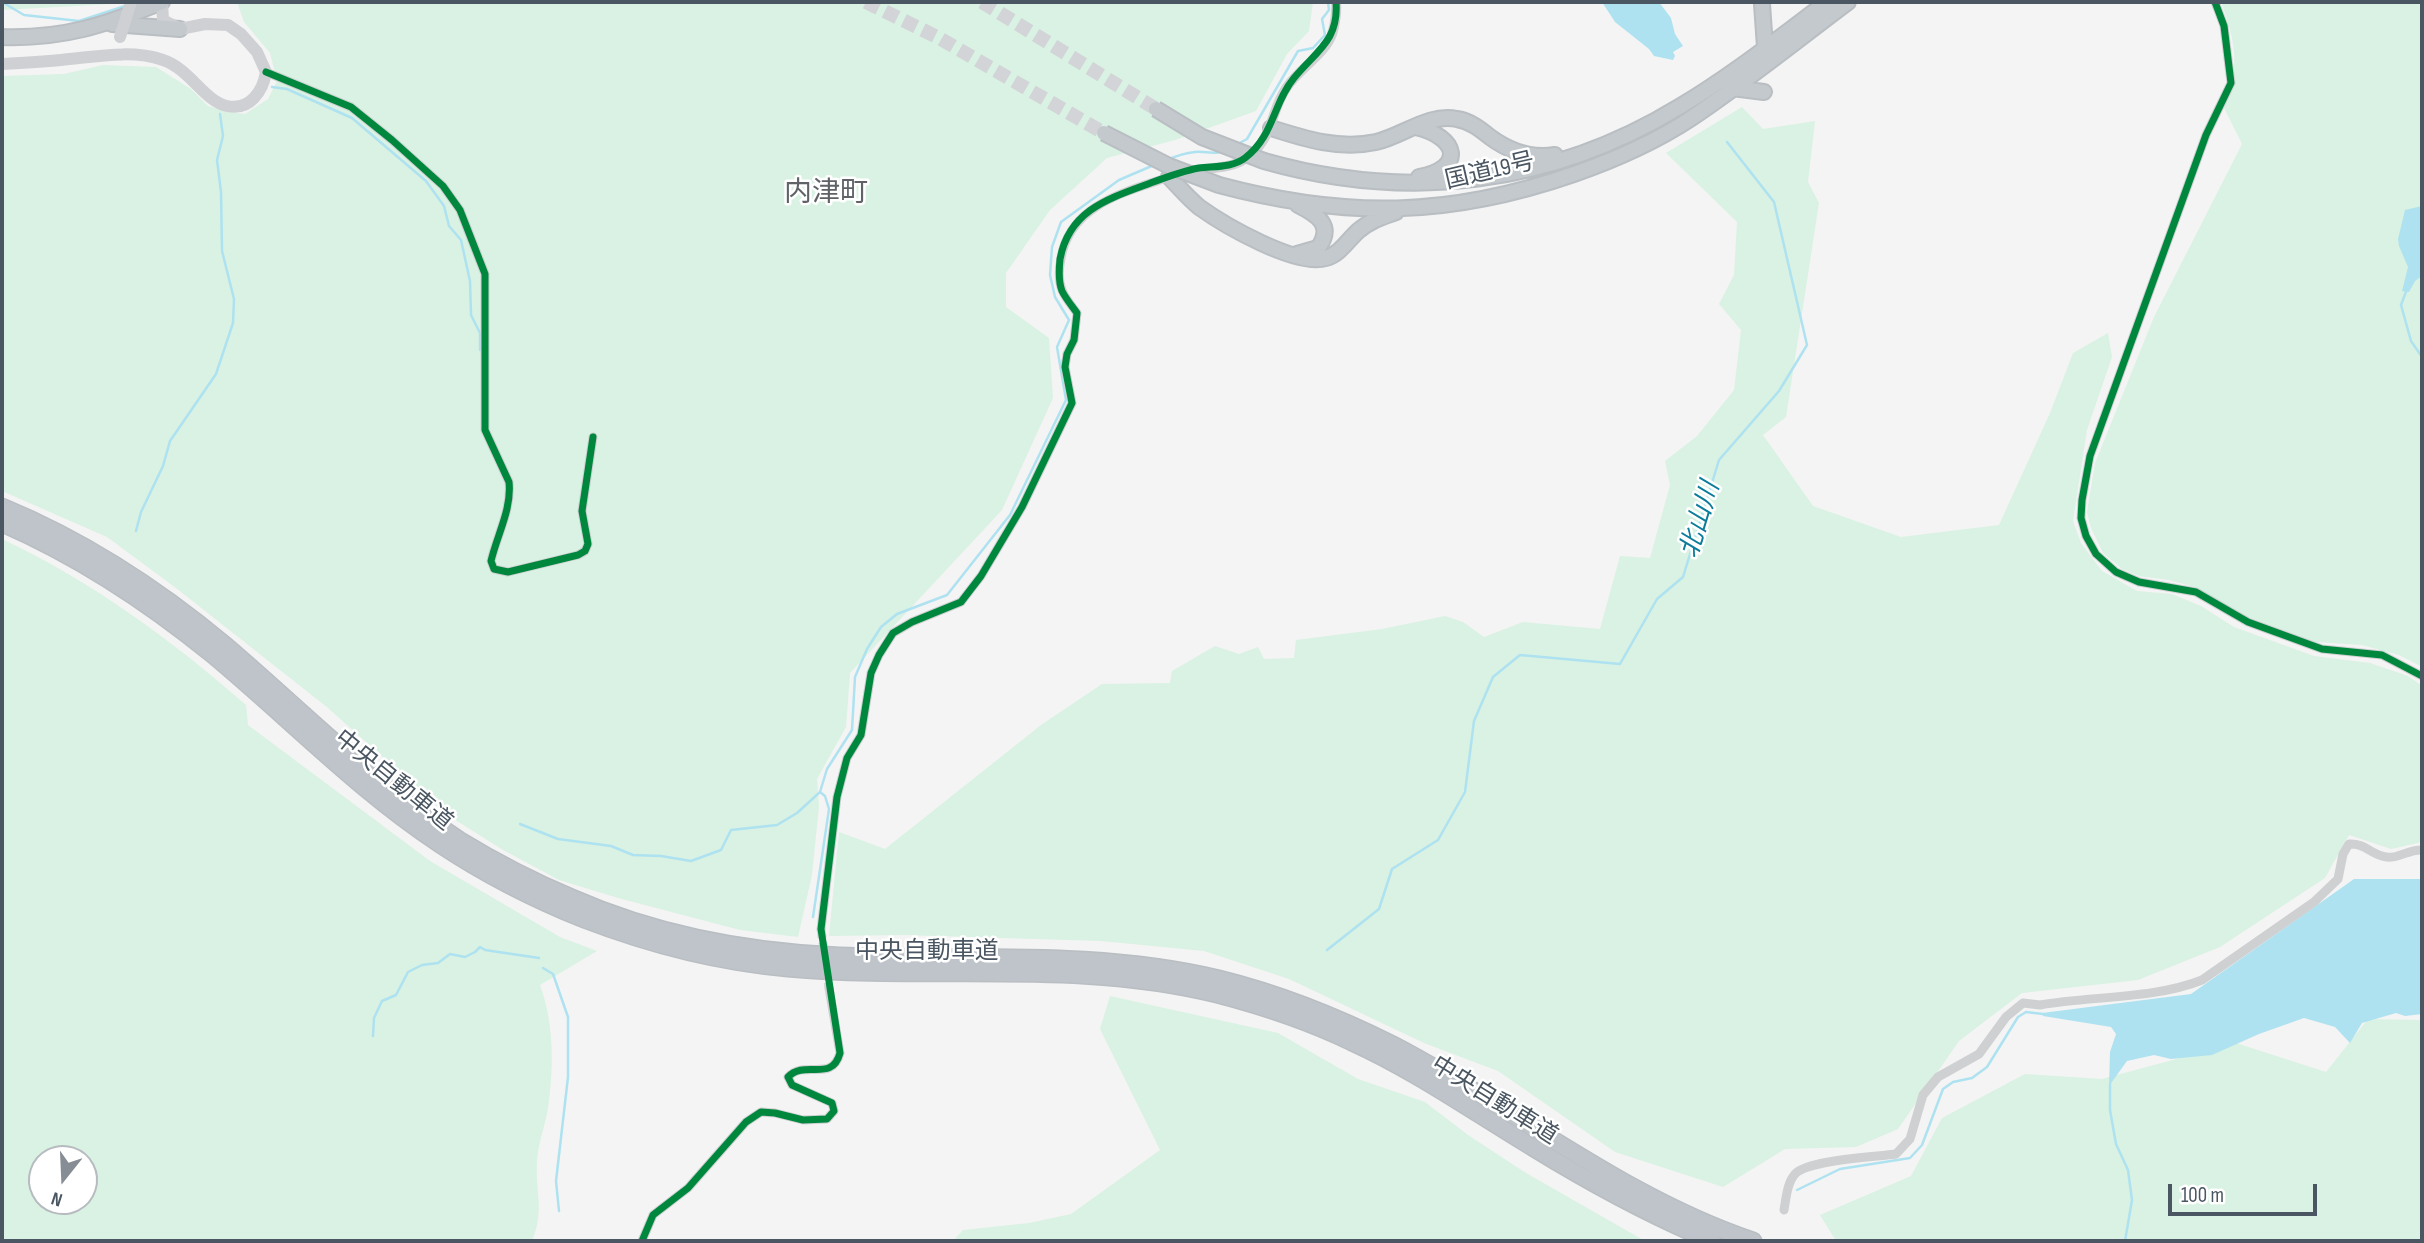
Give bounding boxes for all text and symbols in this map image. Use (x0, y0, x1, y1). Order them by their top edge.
street label: 国道19号 (1442, 148, 1538, 196)
district label: 内津町 (784, 177, 868, 211)
water label: 北山川 (1675, 478, 1727, 562)
street label: 中央自動車道 (328, 724, 458, 838)
street label: 中央自動車道 (855, 938, 999, 966)
street label: 中央自動車道 (1425, 1051, 1563, 1151)
north arrow (28, 1145, 98, 1215)
scale bar (2172, 1170, 2321, 1214)
text: 100 m (2181, 1183, 2224, 1208)
text: N (49, 1186, 65, 1211)

